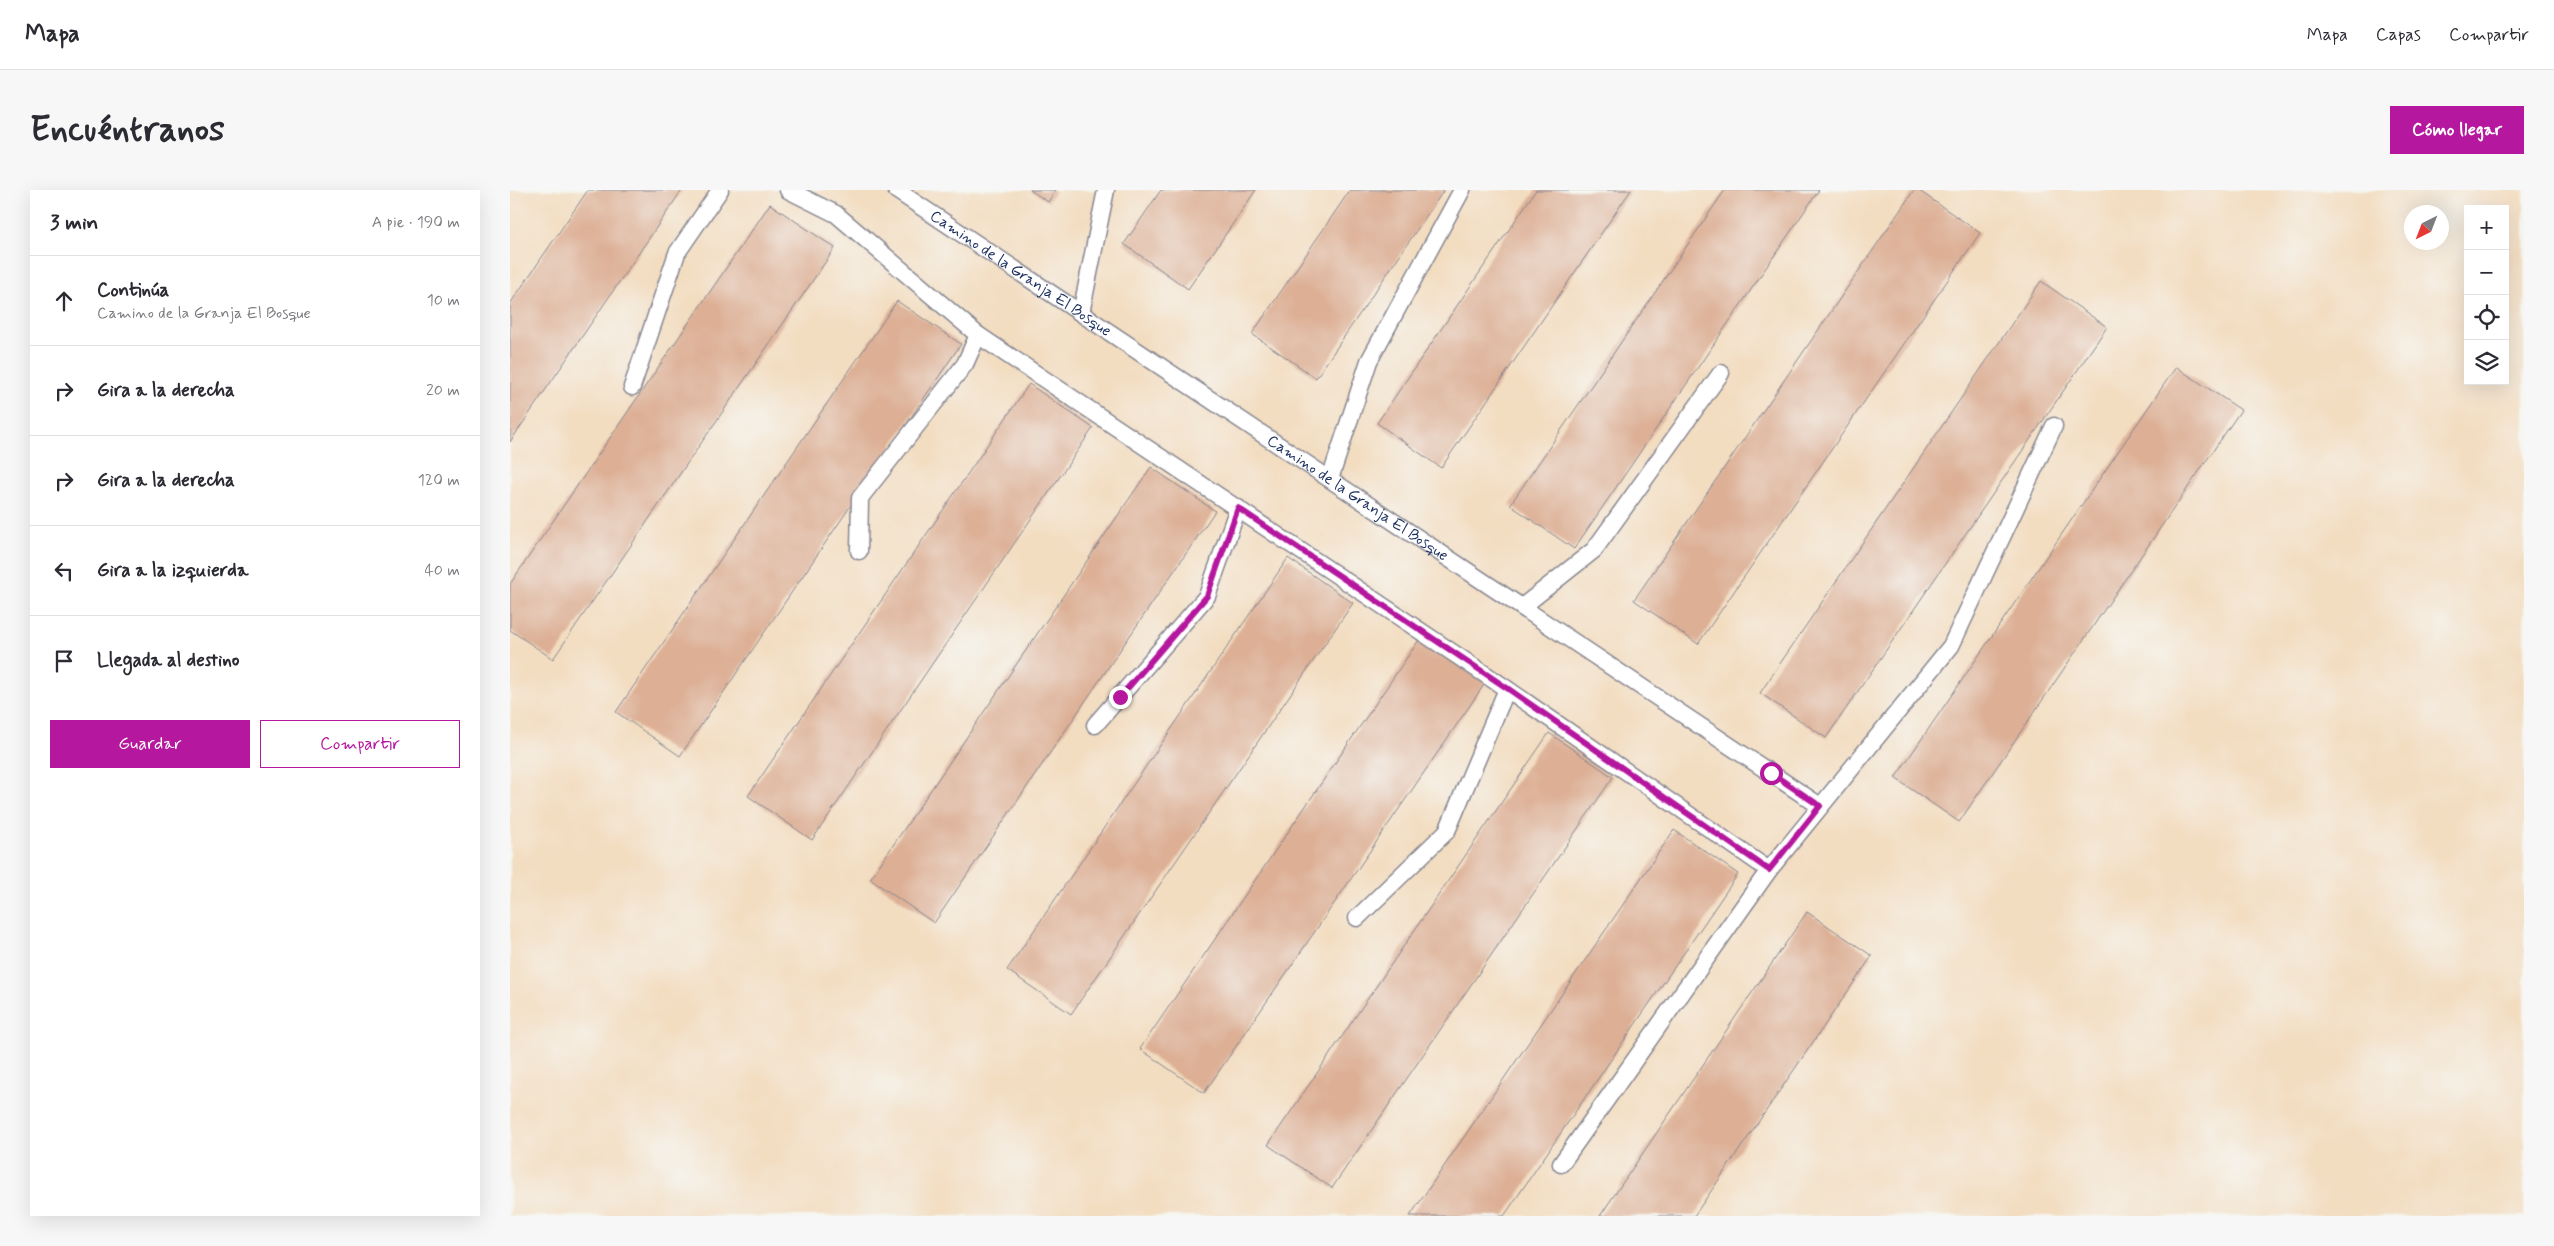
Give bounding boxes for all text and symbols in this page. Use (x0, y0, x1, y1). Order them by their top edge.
text: Mapa (25, 19, 80, 50)
text: Mapa (2307, 23, 2348, 47)
text: Capas (2376, 23, 2421, 47)
text: Compartir (2449, 23, 2529, 47)
button: Cómo llegar (2390, 106, 2524, 154)
text: Encuéntranos (30, 107, 225, 153)
street label: Camino de la Granja El Bosque (926, 205, 1116, 341)
north arrow (2404, 205, 2449, 250)
map controls (2464, 205, 2509, 385)
button: + (2464, 205, 2509, 250)
text: 3 min (50, 209, 98, 237)
text: A pie · 190 m (372, 212, 460, 233)
button: − (2464, 250, 2509, 295)
text: Continúa (97, 278, 169, 303)
icon: ahead (50, 287, 78, 315)
text: 10 m (427, 290, 460, 311)
button: locate (2464, 295, 2509, 340)
text: Camino de la Granja El Bosque (97, 303, 311, 324)
button: layers (2464, 340, 2509, 385)
icon: right (50, 377, 78, 405)
text: Gira a la derecha (97, 378, 235, 403)
text: 20 m (426, 380, 460, 401)
street label: Camino de la Granja El Bosque (1263, 430, 1453, 566)
icon: right (50, 467, 78, 495)
text: Gira a la derecha (97, 468, 235, 493)
text: 120 m (418, 470, 460, 491)
icon: left (50, 557, 78, 585)
text: Gira a la izquierda (97, 558, 248, 583)
text: 40 m (424, 560, 460, 581)
icon: arrive (50, 647, 78, 675)
text: Llegada al destino (97, 648, 239, 673)
route end (1109, 686, 1132, 709)
button: Guardar (50, 720, 250, 768)
button: Compartir (260, 720, 460, 768)
route start (1760, 762, 1783, 785)

